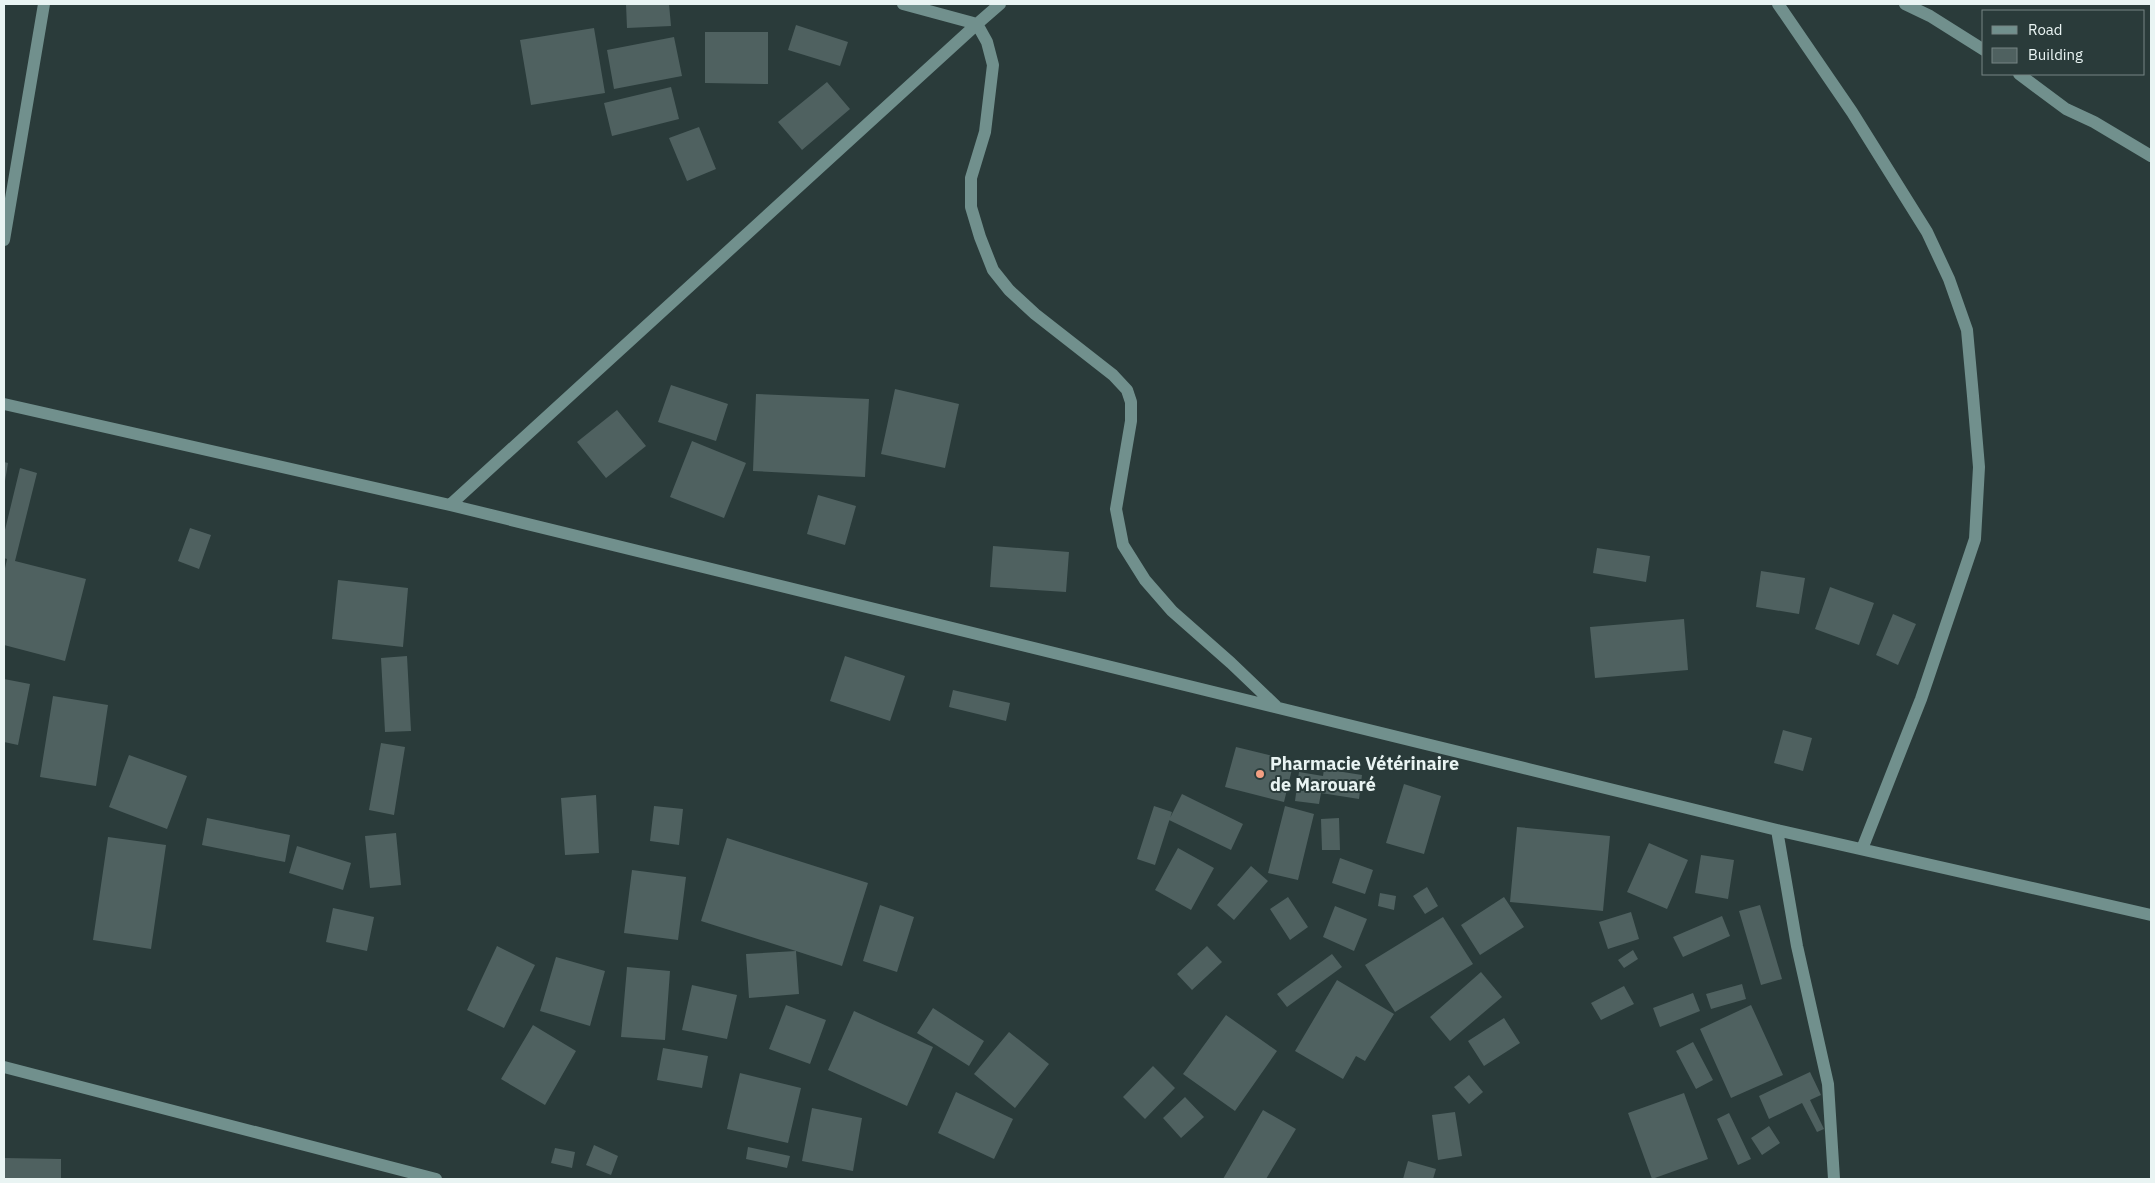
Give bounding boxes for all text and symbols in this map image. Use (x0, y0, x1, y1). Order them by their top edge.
legend (1982, 10, 2145, 75)
text: Road (2028, 20, 2063, 39)
text: Building (2028, 45, 2083, 64)
place label: Pharmacie Vétérinaire de Marouaré (1270, 752, 1459, 796)
marker: Pharmacie Vétérinaire de Marouaré (1254, 768, 1266, 780)

